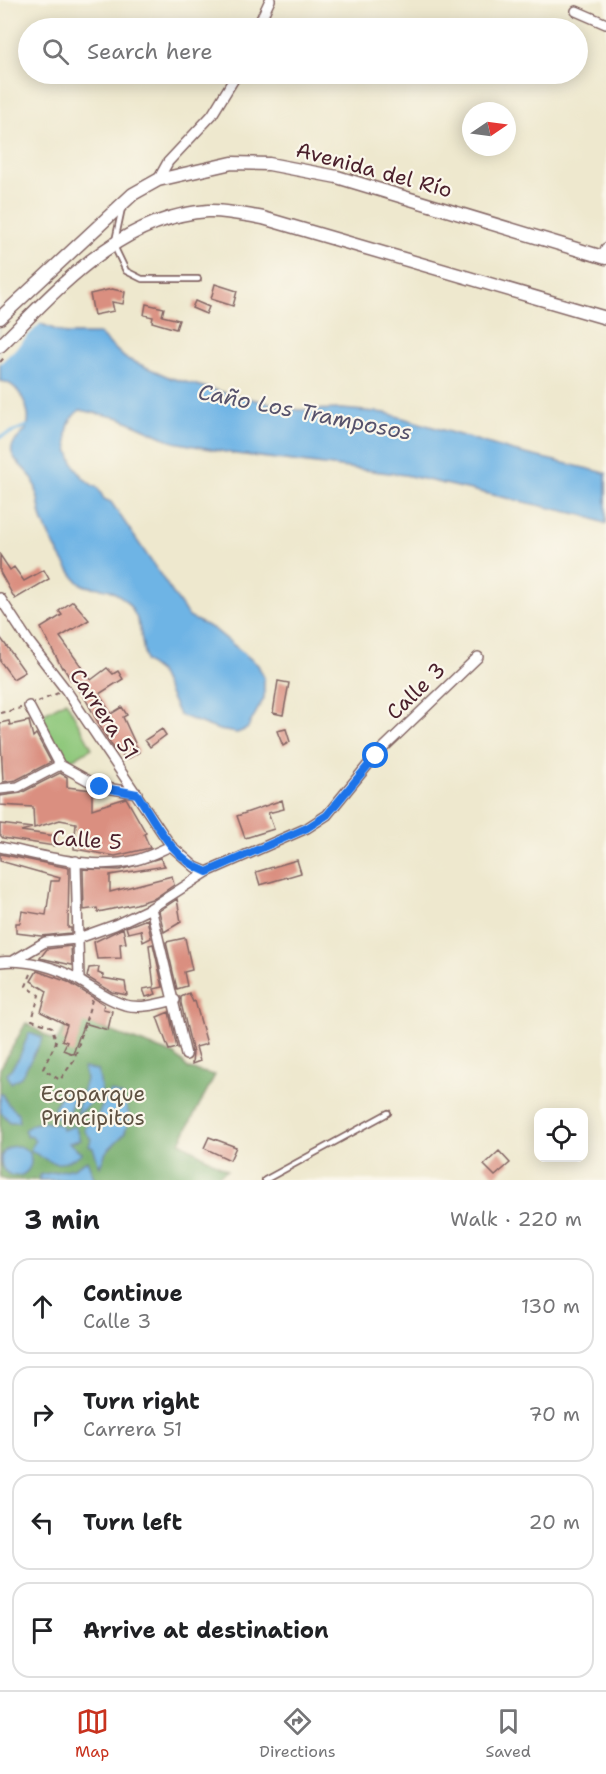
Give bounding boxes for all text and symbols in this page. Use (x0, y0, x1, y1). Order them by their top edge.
search box (18, 18, 588, 84)
icon: search (39, 35, 72, 68)
text: Search here (87, 37, 213, 66)
north arrow (462, 102, 516, 156)
street label: Avenida del Río (293, 136, 455, 204)
water label: Caño Los Tramposos (196, 377, 414, 447)
street label: Calle 3 (380, 656, 452, 726)
street label: Carrera 51 (63, 663, 145, 765)
route start (362, 742, 388, 768)
route end (86, 773, 112, 799)
street label: Calle 5 (51, 824, 123, 856)
park label: Ecoparque Principitos (41, 1080, 145, 1132)
map controls (534, 1108, 588, 1162)
button: locate (534, 1108, 588, 1162)
text: 3 min (24, 1202, 100, 1237)
text: Walk · 220 m (450, 1206, 582, 1232)
text: Continue (83, 1279, 183, 1308)
icon: ahead (26, 1290, 59, 1323)
text: 130 m (521, 1293, 580, 1319)
text: Calle 3 (83, 1308, 151, 1334)
text: Turn right (83, 1387, 200, 1416)
icon: right (26, 1398, 59, 1431)
text: 70 m (528, 1401, 580, 1427)
text: Carrera 51 (83, 1416, 182, 1442)
icon: left (26, 1506, 59, 1539)
text: Turn left (83, 1508, 182, 1537)
text: 20 m (529, 1509, 580, 1535)
icon: arrive (26, 1614, 59, 1647)
text: Arrive at destination (83, 1616, 329, 1645)
tab: Map (75, 1705, 109, 1762)
tab: Directions (259, 1705, 336, 1762)
tab: Saved (486, 1705, 531, 1762)

